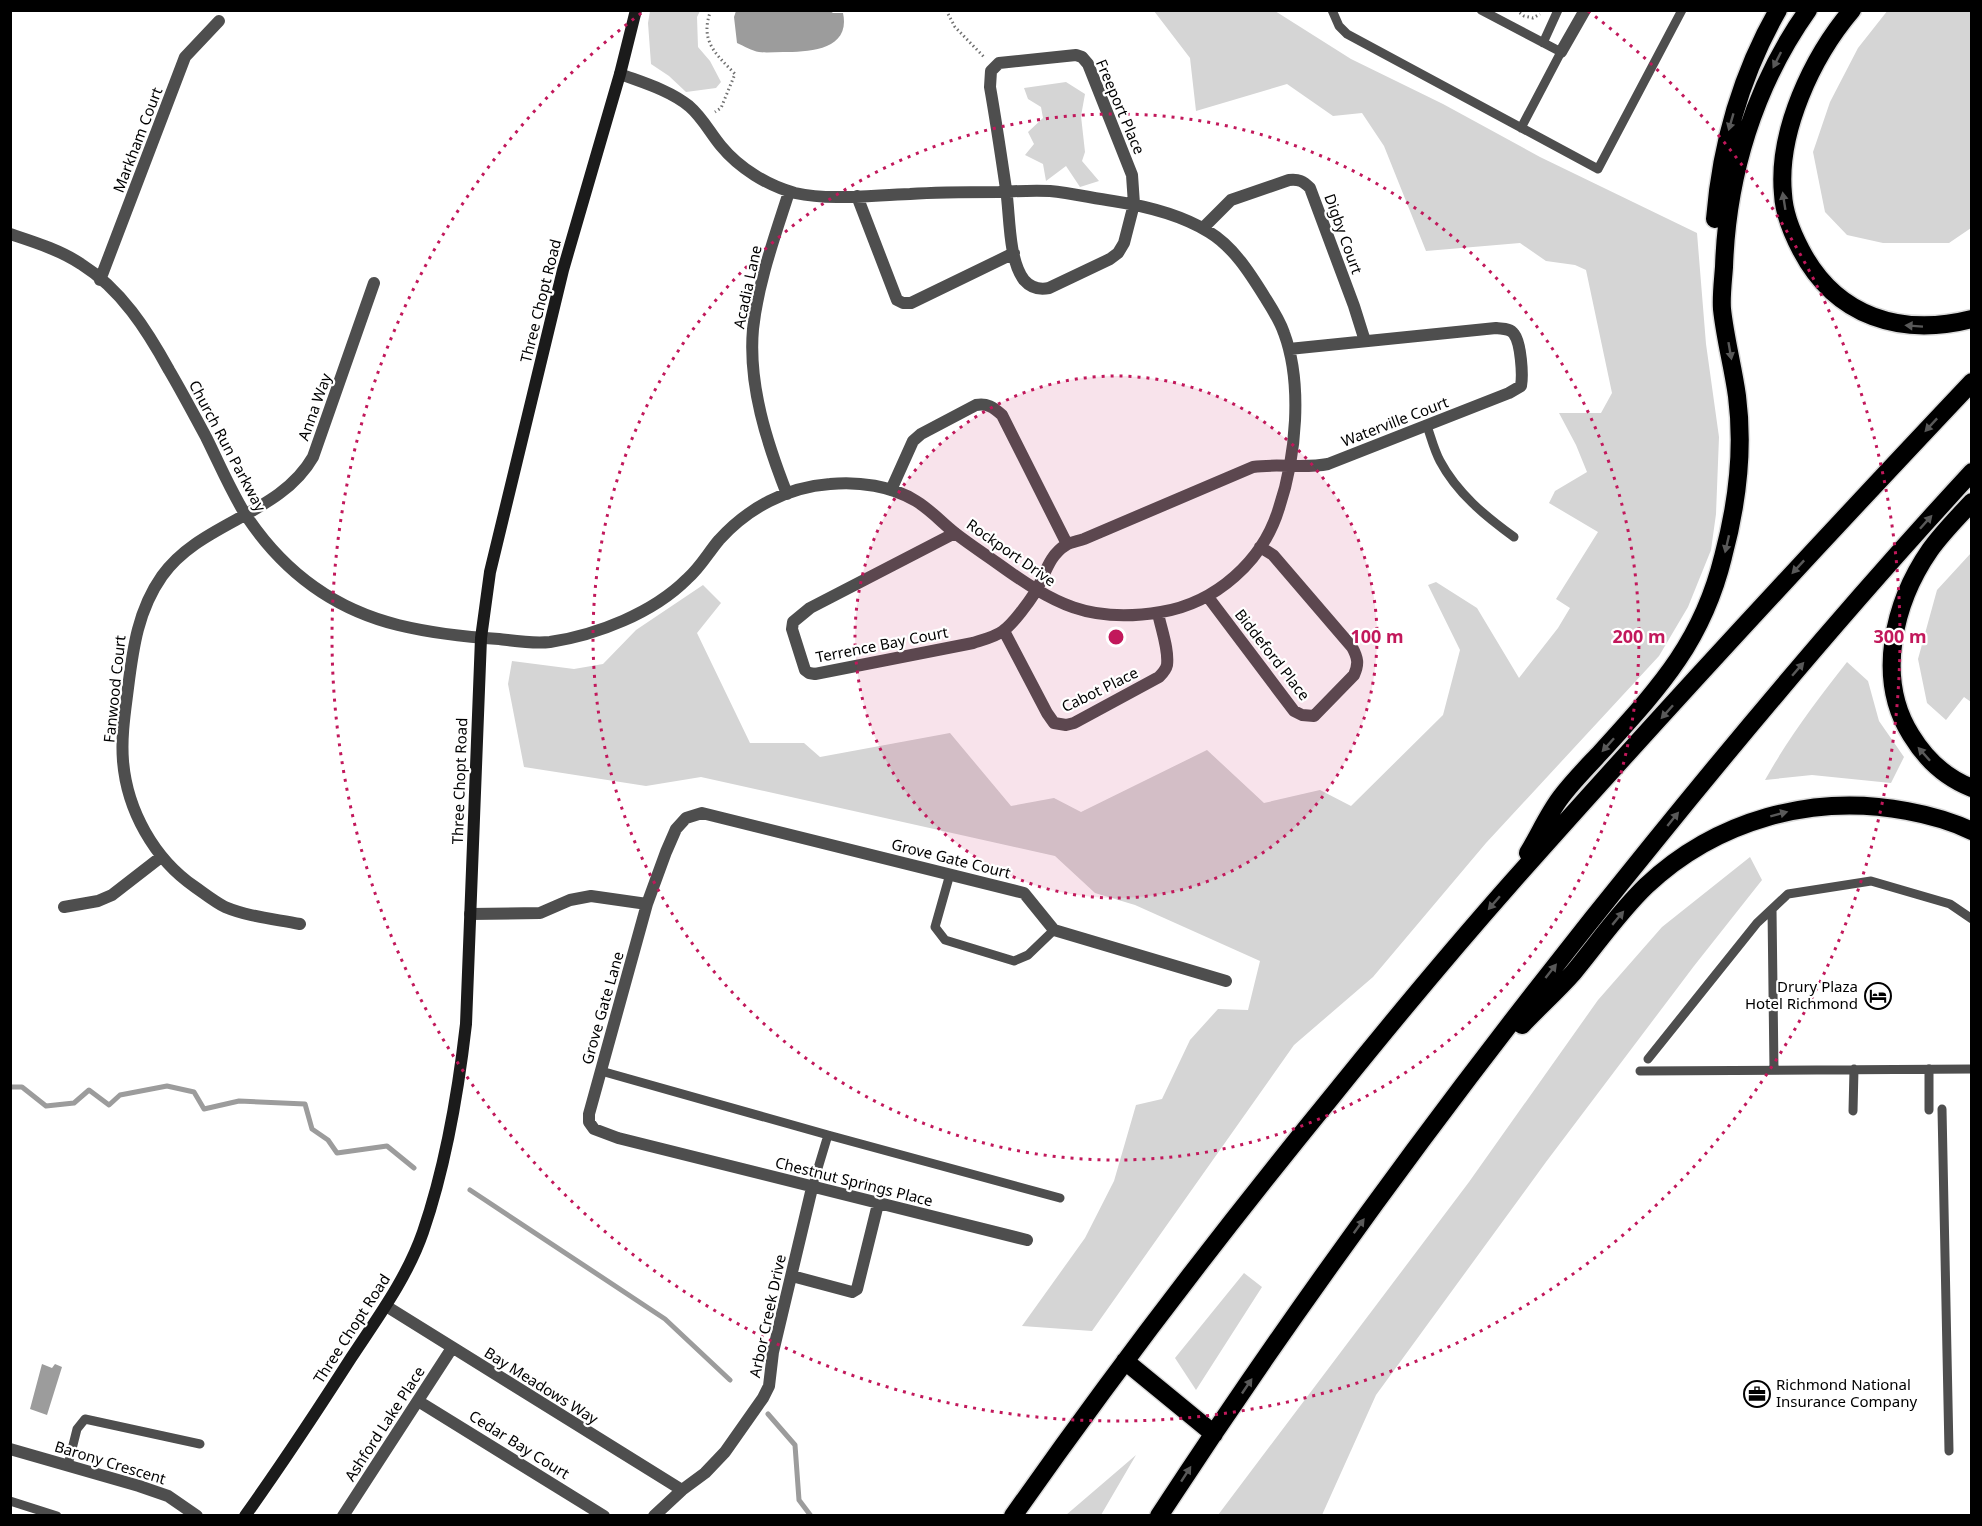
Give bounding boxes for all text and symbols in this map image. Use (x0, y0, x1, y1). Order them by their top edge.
one-way arrow (1772, 52, 1782, 69)
street label: Freeport Place (1092, 56, 1150, 157)
street label: Markham Court (108, 84, 167, 195)
one-way arrow (1726, 113, 1735, 131)
street label: Digby Court (1320, 191, 1368, 277)
one-way arrow (1780, 191, 1789, 210)
street label: Three Chopt Road (515, 237, 565, 365)
street label: Acadia Lane (728, 243, 766, 330)
one-way arrow (1904, 321, 1923, 330)
one-way arrow (1726, 341, 1735, 360)
street label: Anna Way (293, 370, 336, 443)
street label: Church Run Parkway (185, 377, 271, 515)
street label: Waterville Court (1338, 391, 1452, 451)
one-way arrow (1925, 418, 1939, 432)
street label: Rockport Drive (963, 514, 1060, 590)
one-way arrow (1919, 515, 1933, 530)
one-way arrow (1721, 535, 1731, 553)
one-way arrow (1791, 560, 1805, 575)
street label: Biddeford Place (1231, 605, 1315, 704)
street label: Terrence Bay Court (814, 621, 950, 667)
text: 100 m (1350, 624, 1404, 648)
text: 200 m (1612, 624, 1666, 648)
text: 300 m (1873, 624, 1927, 648)
centre of rings (1106, 627, 1126, 647)
street label: Fanwood Court (98, 634, 130, 744)
street label: Cabot Place (1058, 662, 1141, 716)
one-way arrow (1791, 662, 1804, 677)
one-way arrow (1660, 704, 1674, 719)
street label: Three Chopt Road (447, 717, 471, 845)
one-way arrow (1602, 737, 1615, 752)
one-way arrow (1918, 747, 1931, 762)
one-way arrow (1770, 809, 1788, 818)
one-way arrow (1666, 812, 1679, 827)
street label: Grove Gate Court (890, 834, 1013, 883)
one-way arrow (1488, 895, 1501, 910)
one-way arrow (1611, 911, 1624, 926)
street label: Grove Gate Lane (576, 949, 628, 1067)
one-way arrow (1545, 963, 1557, 979)
place label: Drury Plaza Hotel Richmond (1745, 976, 1858, 1013)
hotel icon: Drury Plaza Hotel Richmond (1863, 981, 1893, 1011)
street label: Chestnut Springs Place (773, 1152, 935, 1210)
one-way arrow (1353, 1219, 1365, 1235)
street label: Arbor Creek Drive (744, 1252, 790, 1379)
street label: Three Chopt Road (308, 1270, 394, 1387)
street label: Bay Meadows Way (481, 1342, 603, 1428)
street label: Ashford Lake Place (340, 1362, 429, 1485)
place label: Richmond National Insurance Company (1776, 1374, 1917, 1411)
one-way arrow (1241, 1378, 1253, 1394)
office icon: Richmond National Insurance Company (1742, 1379, 1772, 1409)
street label: Cedar Bay Court (466, 1405, 574, 1483)
street label: Barony Crescent (52, 1436, 169, 1489)
one-way arrow (1180, 1466, 1191, 1483)

